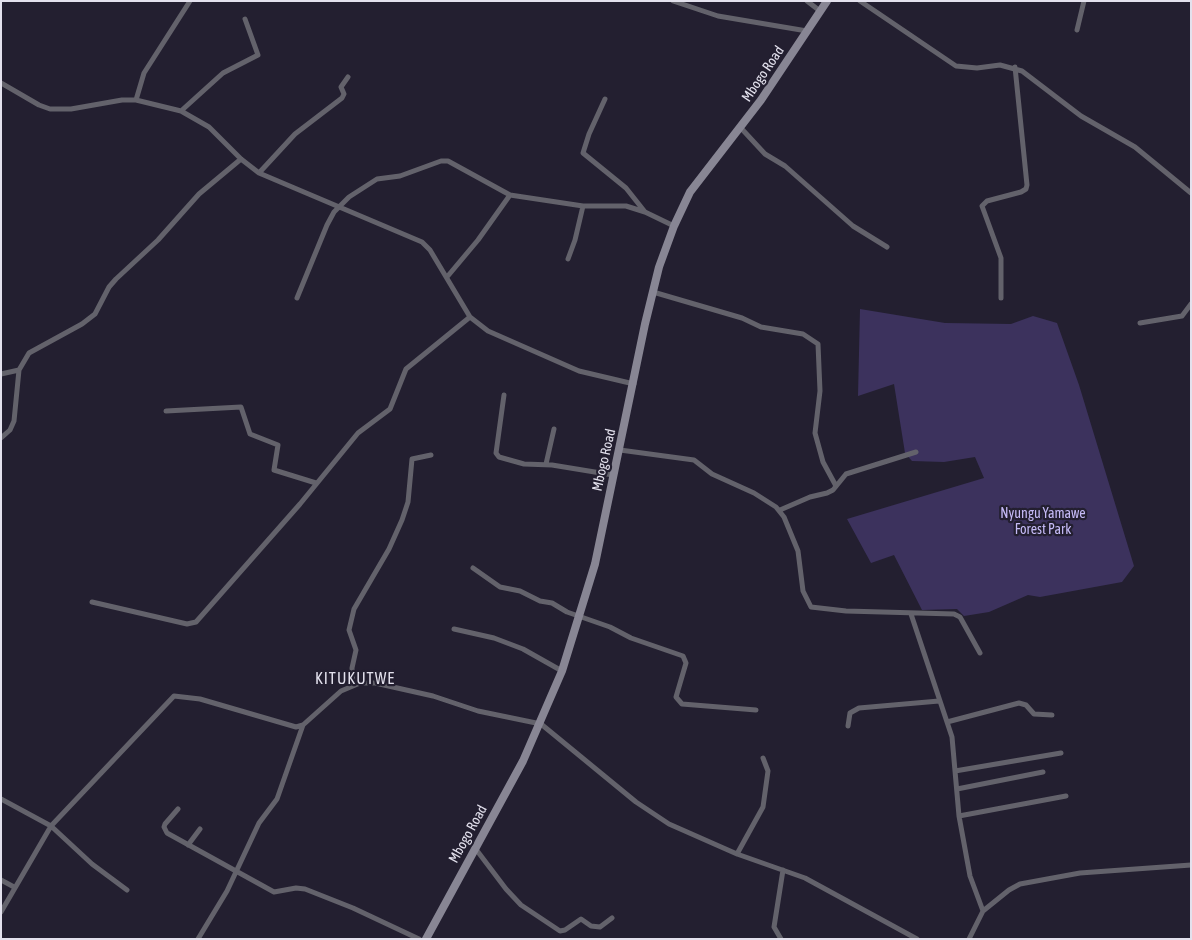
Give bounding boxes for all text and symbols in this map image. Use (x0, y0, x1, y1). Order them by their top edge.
street label: Mbogo Road (738, 43, 788, 105)
street label: Mbogo Road (589, 427, 619, 493)
park label: Nyungu Yamawe Forest Park (1000, 506, 1086, 538)
district label: KITUKUTWE (314, 669, 396, 689)
street label: Mbogo Road (445, 802, 491, 866)

